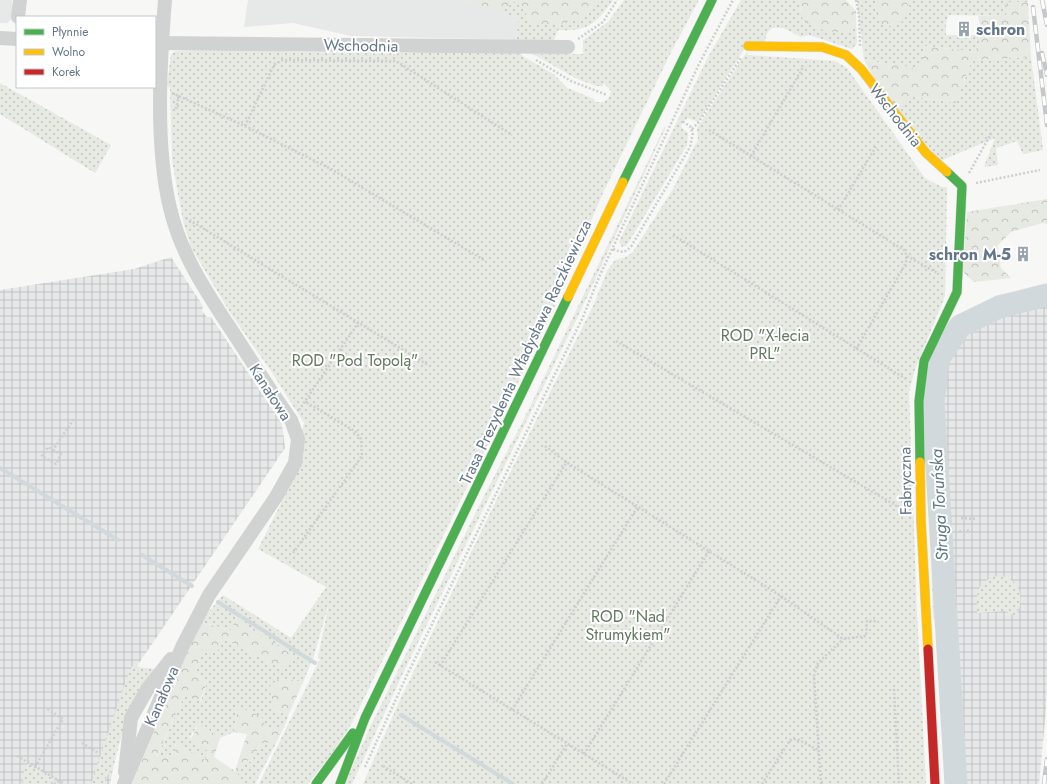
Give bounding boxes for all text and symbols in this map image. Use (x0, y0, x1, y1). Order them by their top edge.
legend (16, 16, 156, 88)
place label: schron (976, 18, 1025, 41)
building icon: schron (955, 20, 973, 38)
text: Płynnie (52, 23, 89, 41)
street label: Wschodnia (323, 33, 399, 58)
text: Wolno (52, 43, 86, 61)
text: Korek (52, 63, 81, 81)
street label: Wschodnia (863, 79, 928, 152)
street label: Trasa Prezydenta Władysława Raczkiewicza (454, 216, 597, 488)
place label: schron M-5 (929, 243, 1011, 266)
building icon: schron M-5 (1014, 245, 1032, 263)
park label: ROD "X-lecia PRL" (721, 324, 809, 365)
park label: ROD "Pod Topolą" (292, 349, 418, 372)
street label: Kanałowa (244, 359, 298, 425)
street label: Fabryczna (893, 447, 918, 515)
water label: Struga Toruńska (924, 448, 954, 562)
park label: ROD "Nad Strumykiem" (586, 605, 670, 646)
street label: Kanałowa (138, 662, 184, 730)

